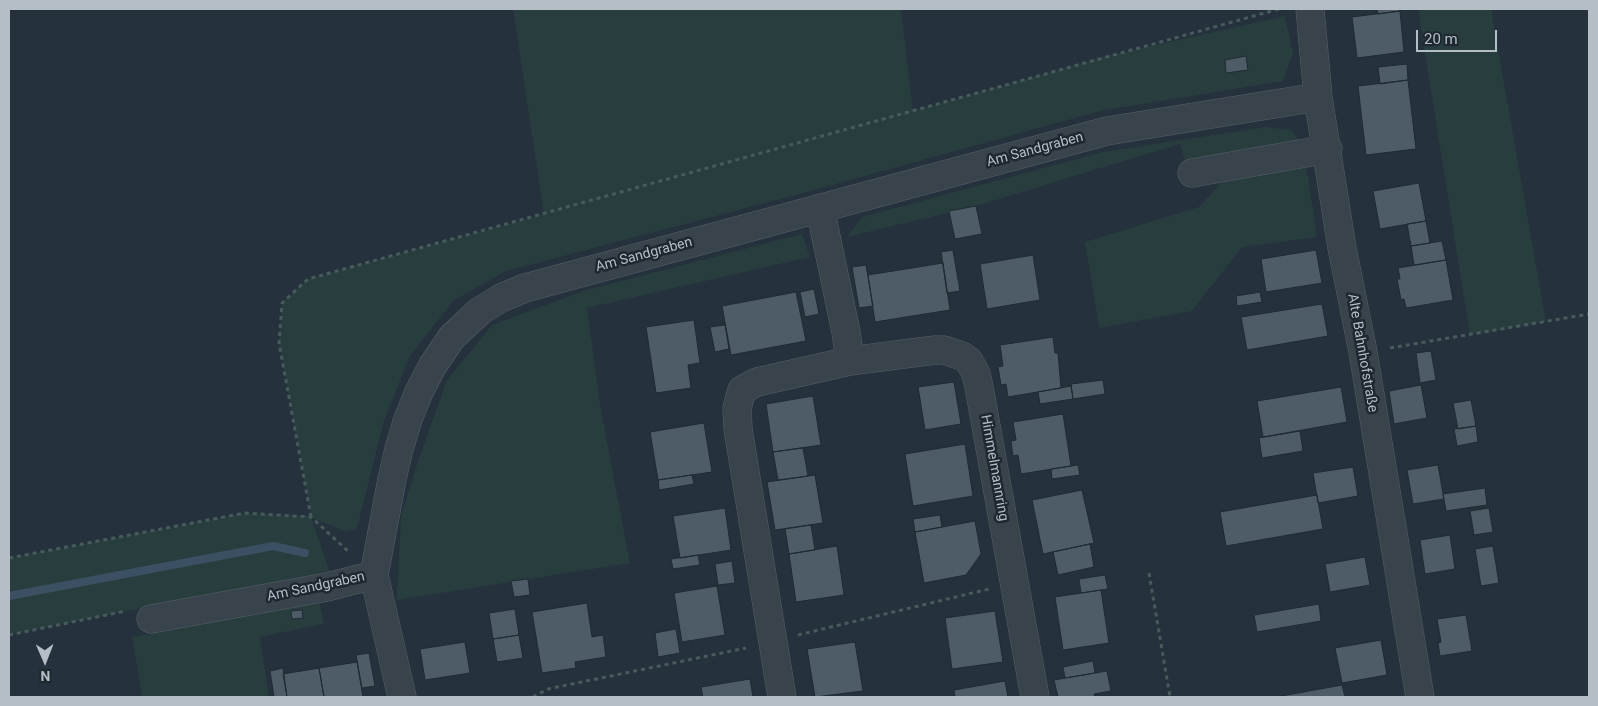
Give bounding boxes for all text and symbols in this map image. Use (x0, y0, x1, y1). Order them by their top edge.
scale bar (1418, 20, 1499, 52)
text: 20 m (1424, 30, 1458, 48)
street label: Am Sandgraben (985, 129, 1085, 171)
street label: Am Sandgraben (594, 234, 694, 276)
street label: Alte Bahnhofstraße (1343, 292, 1381, 414)
street label: Himmelmannring (976, 413, 1012, 523)
street label: Am Sandgraben (266, 568, 366, 606)
north arrow (20, 636, 70, 686)
text: N (40, 668, 50, 684)

